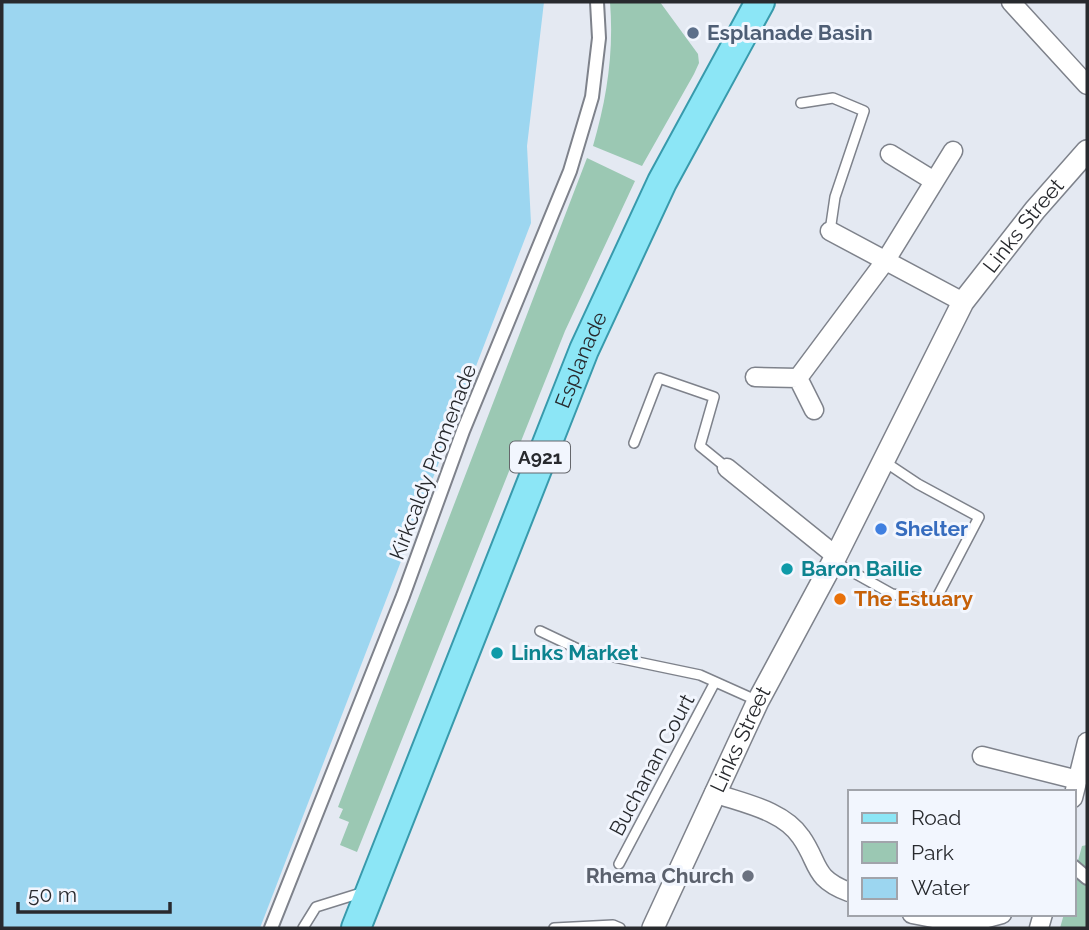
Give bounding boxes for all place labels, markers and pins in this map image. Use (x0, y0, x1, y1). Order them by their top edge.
place label: Esplanade Basin (707, 20, 873, 45)
marker: Esplanade Basin (685, 25, 701, 41)
place label: Shelter (895, 516, 968, 541)
marker: Shelter (873, 521, 889, 537)
place label: Baron Bailie (801, 556, 922, 581)
marker: Baron Bailie (779, 561, 795, 577)
place label: The Estuary (854, 586, 973, 611)
marker: The Estuary (832, 591, 848, 607)
place label: Links Market (511, 640, 638, 665)
marker: Links Market (489, 645, 505, 661)
place label: Rhema Church (586, 863, 734, 888)
marker: Rhema Church (740, 868, 756, 884)

